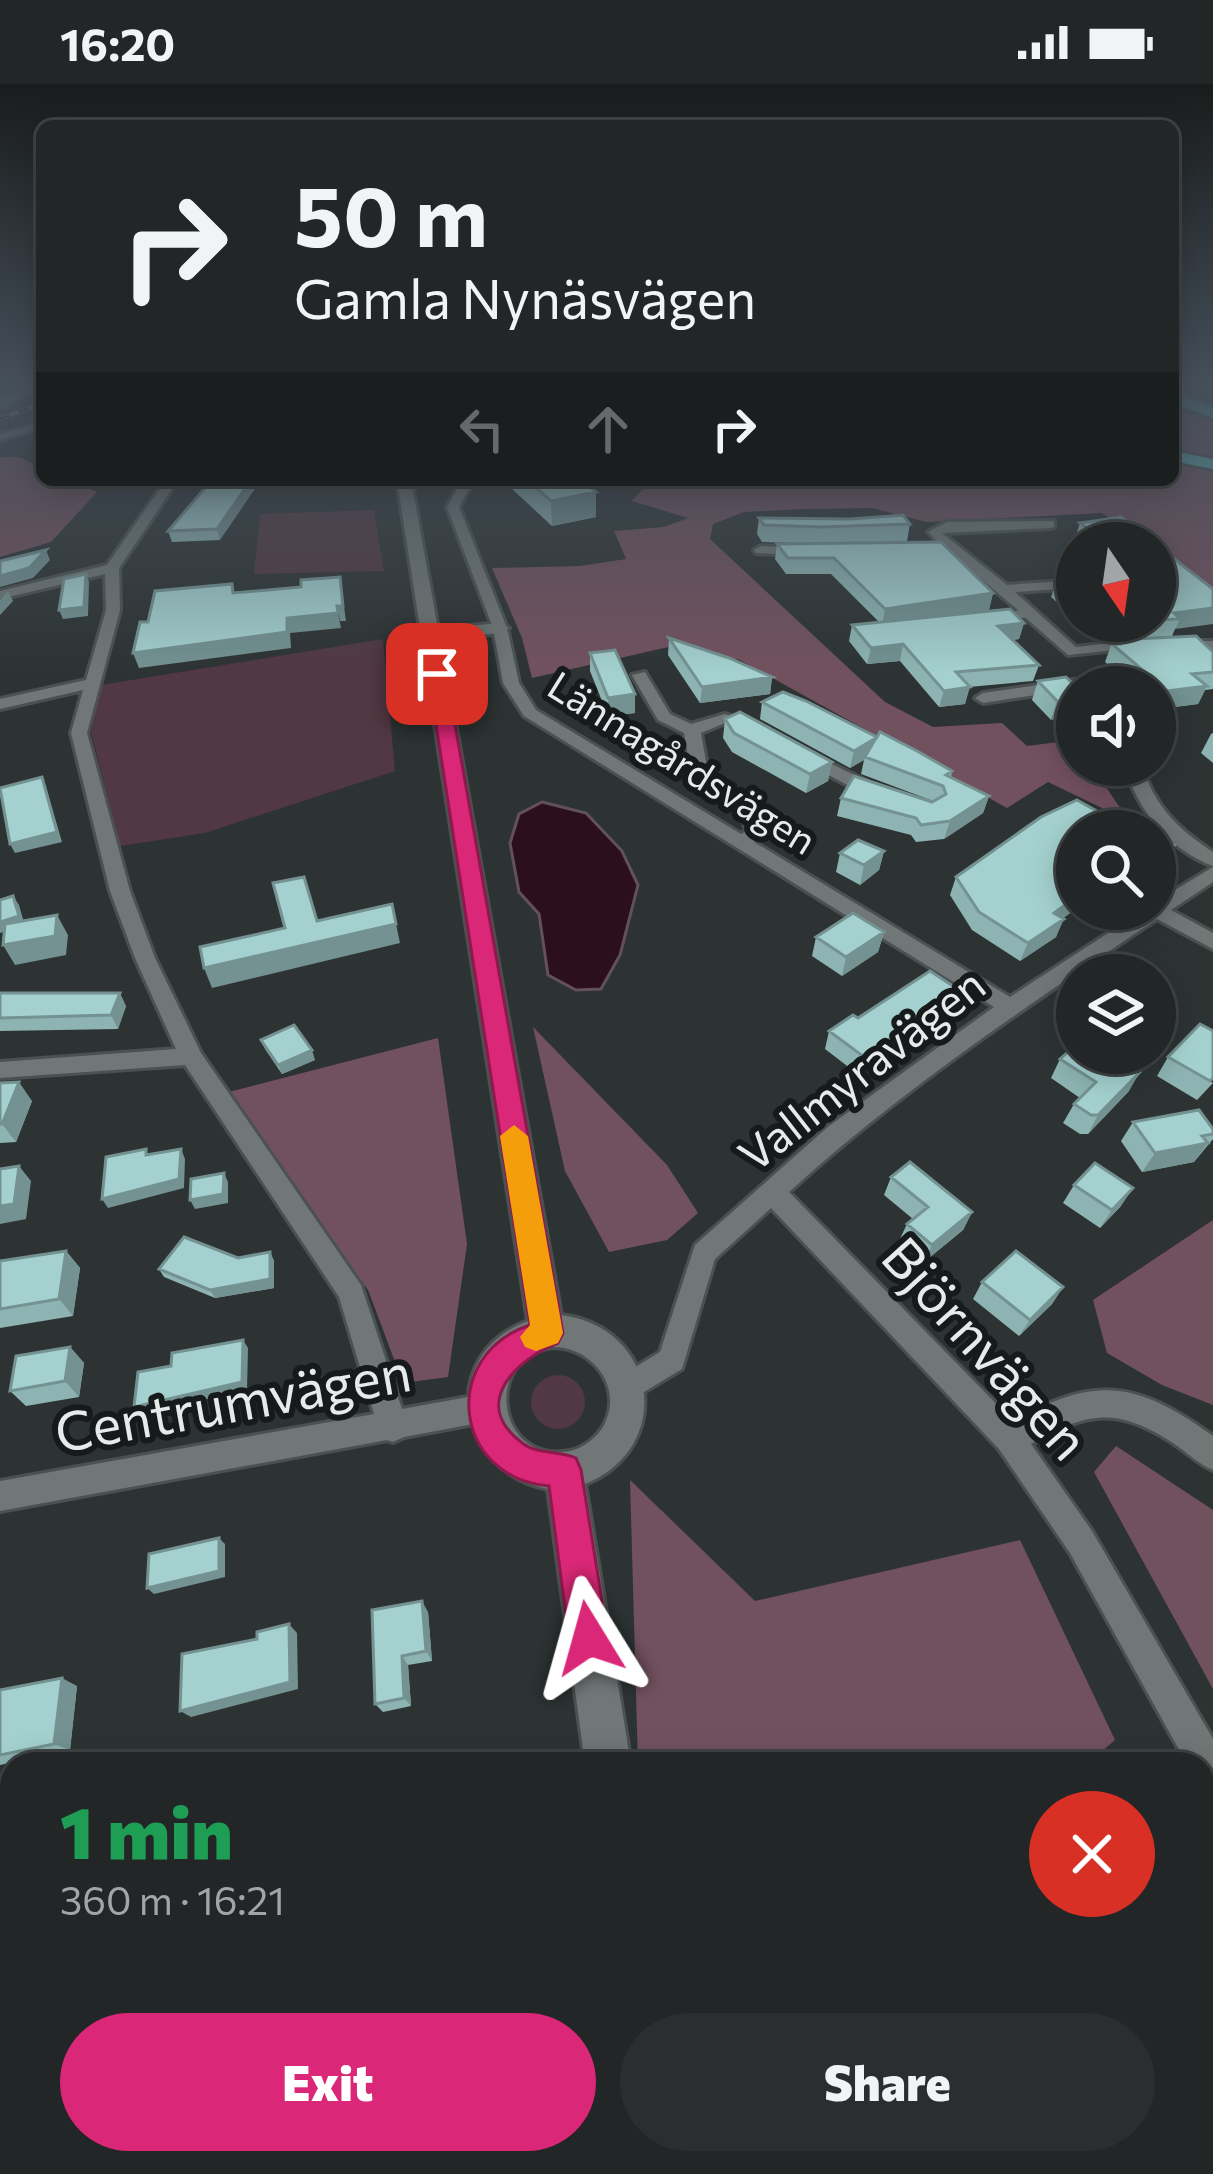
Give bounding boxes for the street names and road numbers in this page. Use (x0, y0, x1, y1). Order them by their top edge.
street label: Lännagårdsvägen (540, 660, 826, 863)
street label: Vallmyravägen (727, 955, 994, 1181)
street label: Björnvägen (870, 1222, 1104, 1472)
street label: Centrumvägen (49, 1336, 416, 1464)

